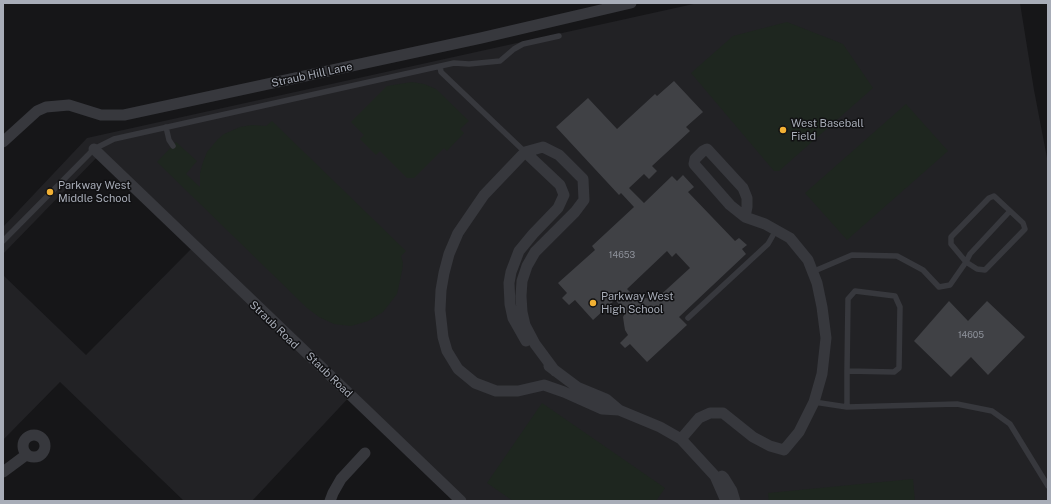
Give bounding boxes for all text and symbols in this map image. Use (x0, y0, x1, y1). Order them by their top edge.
street label: Straub Hill Lane (270, 60, 354, 90)
place label: West Baseball Field (791, 117, 864, 143)
marker: West Baseball Field (778, 125, 788, 135)
place label: Parkway West Middle School (58, 179, 131, 205)
marker: Parkway West Middle School (45, 187, 55, 197)
house number: 14653 (609, 250, 635, 260)
place label: Parkway West High School (601, 290, 673, 316)
street label: Straub Road (247, 298, 301, 352)
marker: Parkway West High School (588, 298, 598, 308)
house number: 14605 (958, 330, 984, 340)
street label: Staub Road (303, 350, 355, 400)

